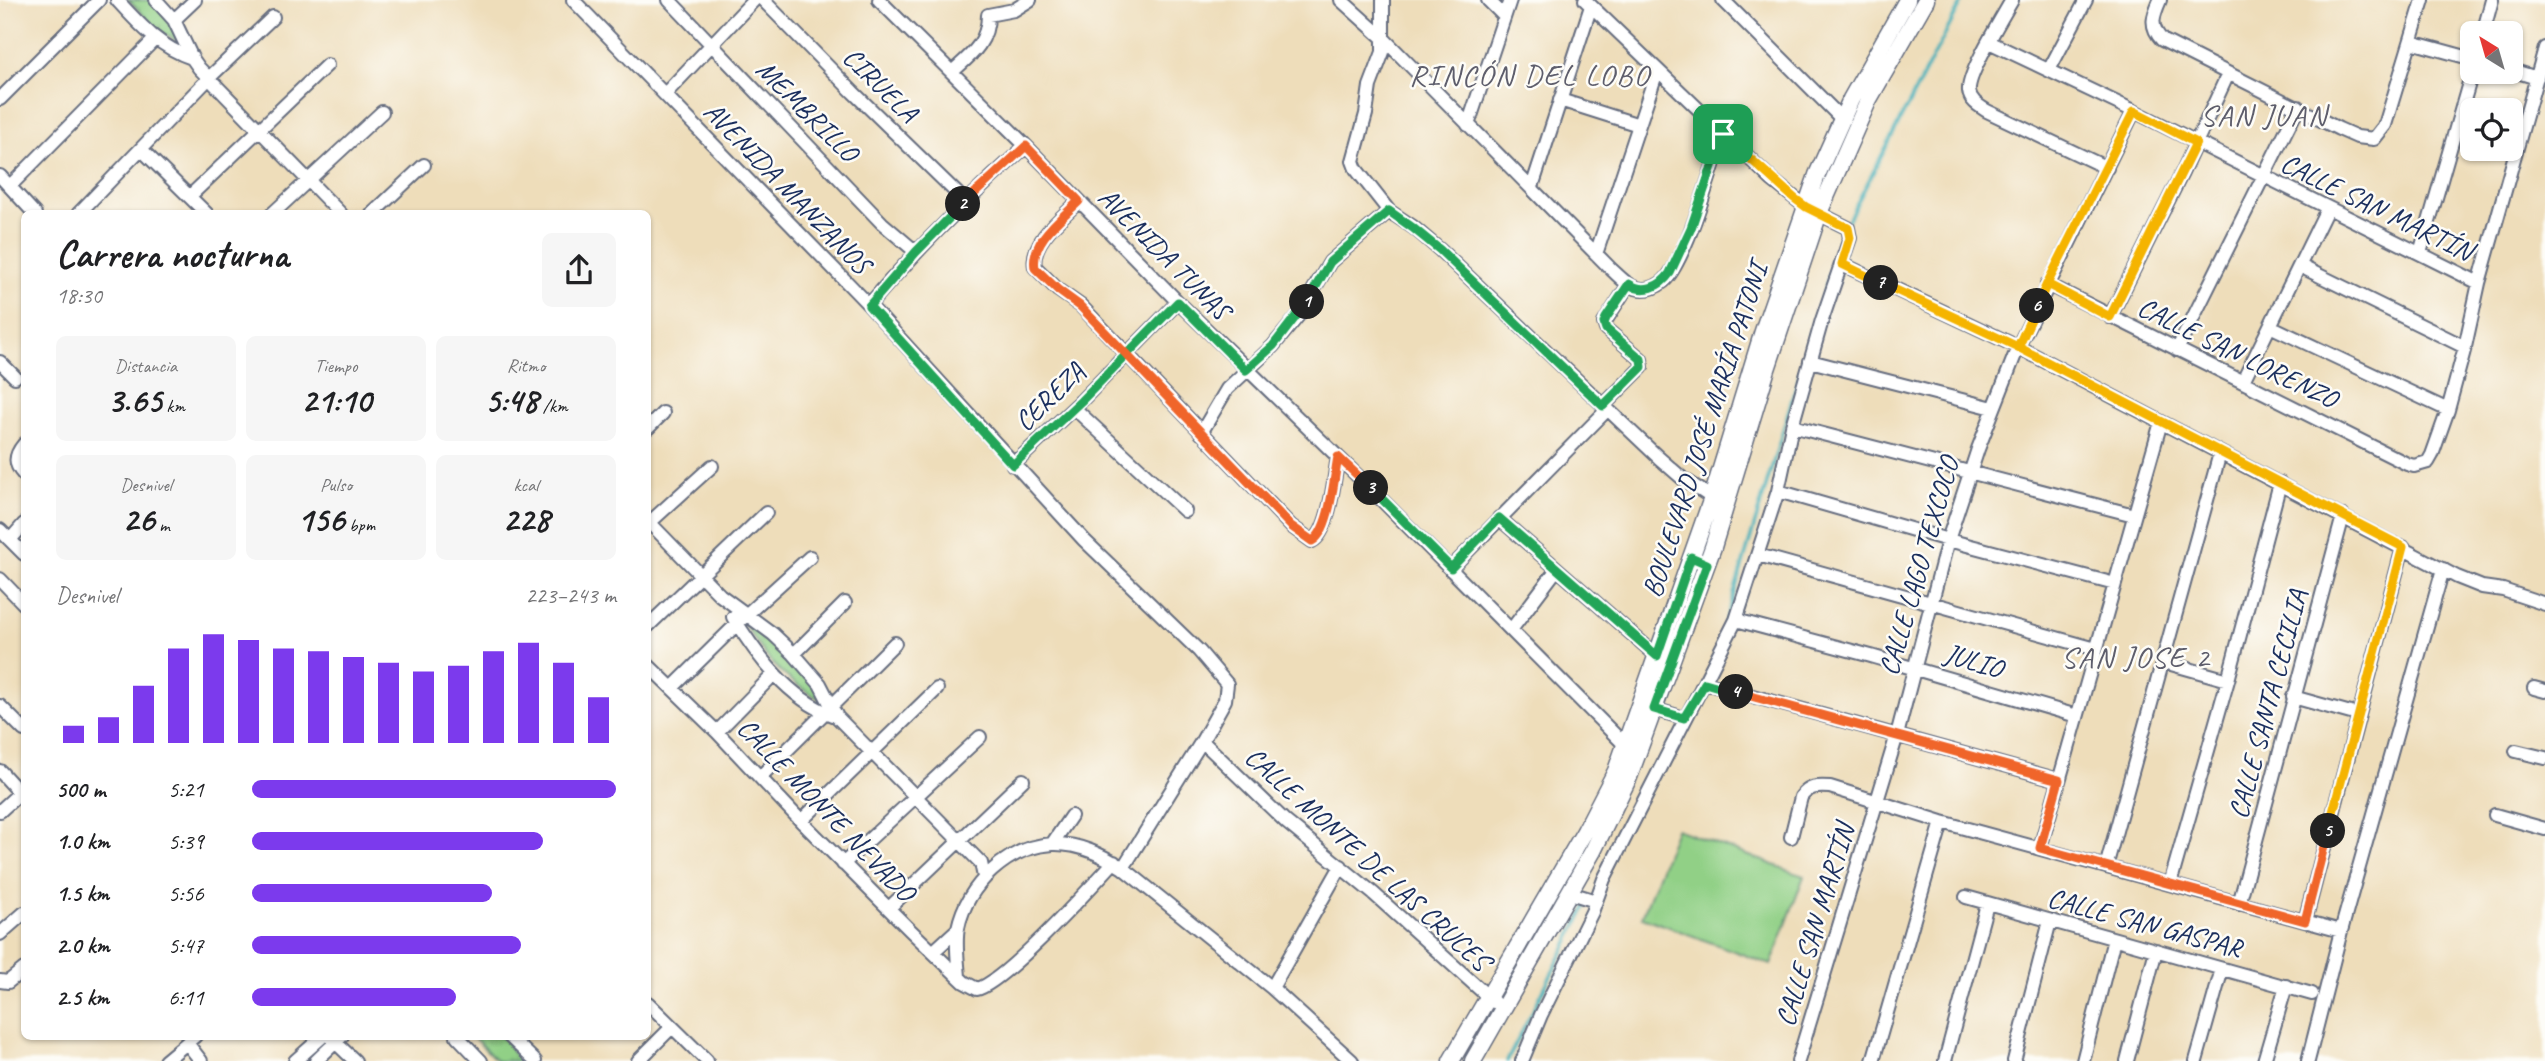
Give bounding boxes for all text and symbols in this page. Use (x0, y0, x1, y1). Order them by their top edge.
north arrow (2460, 21, 2524, 84)
map controls (2460, 21, 2523, 161)
street label: CIRUELA (836, 39, 927, 131)
street label: MEMBRILLO (749, 52, 868, 171)
district label: RINCÓN DEL LOBO (1409, 56, 1652, 94)
street label: AVENIDA MANZANOS (697, 94, 881, 283)
district label: SAN JUAN (2200, 96, 2331, 134)
button: locate (2460, 98, 2523, 161)
pin (1693, 104, 1753, 164)
icon: arrive (1704, 115, 1742, 153)
street label: CALLE SAN MARTÍN (2275, 145, 2482, 270)
street label: AVENIDA TUNAS (1091, 180, 1241, 330)
pin: 2 (946, 186, 981, 222)
text: 2 (958, 191, 967, 215)
text: Carrera nocturna (56, 231, 289, 278)
button: share (542, 233, 616, 307)
street label: BOULEVARD JOSÉ MARÍA PATONI (1634, 253, 1777, 601)
pin: 7 (1864, 266, 1898, 300)
text: 7 (1876, 270, 1885, 294)
text: 18:30 (56, 281, 102, 310)
pin: 1 (1290, 284, 1324, 320)
pin: 6 (2020, 288, 2054, 324)
text: 1 (1302, 289, 1311, 313)
street label: CALLE SAN LORENZO (2132, 289, 2346, 417)
text: 6 (2032, 293, 2041, 317)
text: Distancia (115, 354, 177, 378)
text: Tiempo (315, 354, 357, 378)
text: Ritmo (507, 354, 545, 378)
street label: CEREZA (1007, 354, 1093, 438)
text: 3.65 (107, 378, 162, 423)
text: 21:10 (301, 378, 371, 423)
text: 5:48 (484, 378, 538, 423)
text: km (162, 394, 185, 418)
text: /km (538, 394, 568, 418)
street label: CALLE LAGO TEXCOCO (1871, 450, 1967, 679)
pin: 3 (1354, 470, 1388, 505)
text: Desnivel (120, 473, 172, 497)
text: Pulso (320, 473, 352, 497)
text: kcal (513, 473, 539, 497)
text: 3 (1366, 475, 1375, 499)
text: 26 (122, 497, 155, 542)
text: 156 (297, 497, 344, 542)
text: 228 (502, 497, 550, 542)
text: m (155, 513, 170, 537)
text: bpm (344, 513, 375, 537)
text: Desnivel (56, 581, 118, 610)
text: 223–243 m (525, 581, 616, 610)
street label: CALLE SANTA CECILIA (2220, 585, 2315, 822)
street label: JULIO (1939, 635, 2010, 687)
district label: SAN JOSE 2 (2061, 638, 2211, 676)
pin: 4 (1718, 674, 1754, 710)
text: 4 (1731, 679, 1740, 703)
street label: CALLE MONTE NEVADO (730, 710, 925, 911)
street label: CALLE MONTE DE LAS CRUCES (1238, 739, 1501, 981)
text: 500 m (56, 775, 105, 804)
text: 5:21 (168, 775, 204, 804)
pin: 5 (2310, 814, 2346, 848)
street label: CALLE SAN MARTÍN (1767, 816, 1863, 1030)
text: 5 (2323, 818, 2332, 842)
text: 1.0 km (56, 827, 110, 856)
text: 5:39 (168, 827, 204, 856)
text: 1.5 km (56, 879, 109, 908)
text: 5:56 (168, 879, 204, 908)
street label: CALLE SAN GASPAR (2044, 880, 2248, 966)
text: 2.0 km (56, 931, 110, 960)
text: 5:47 (168, 931, 204, 960)
text: 2.5 km (56, 983, 109, 1012)
text: 6:11 (168, 983, 204, 1012)

